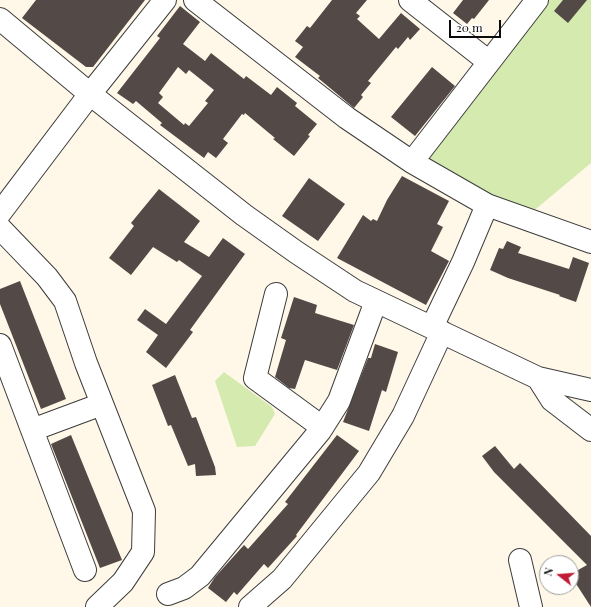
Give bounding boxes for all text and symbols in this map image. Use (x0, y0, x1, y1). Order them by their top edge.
scale bar (451, 12, 503, 38)
text: 20 m (456, 19, 483, 35)
north arrow (539, 555, 579, 595)
text: N (540, 566, 556, 578)

